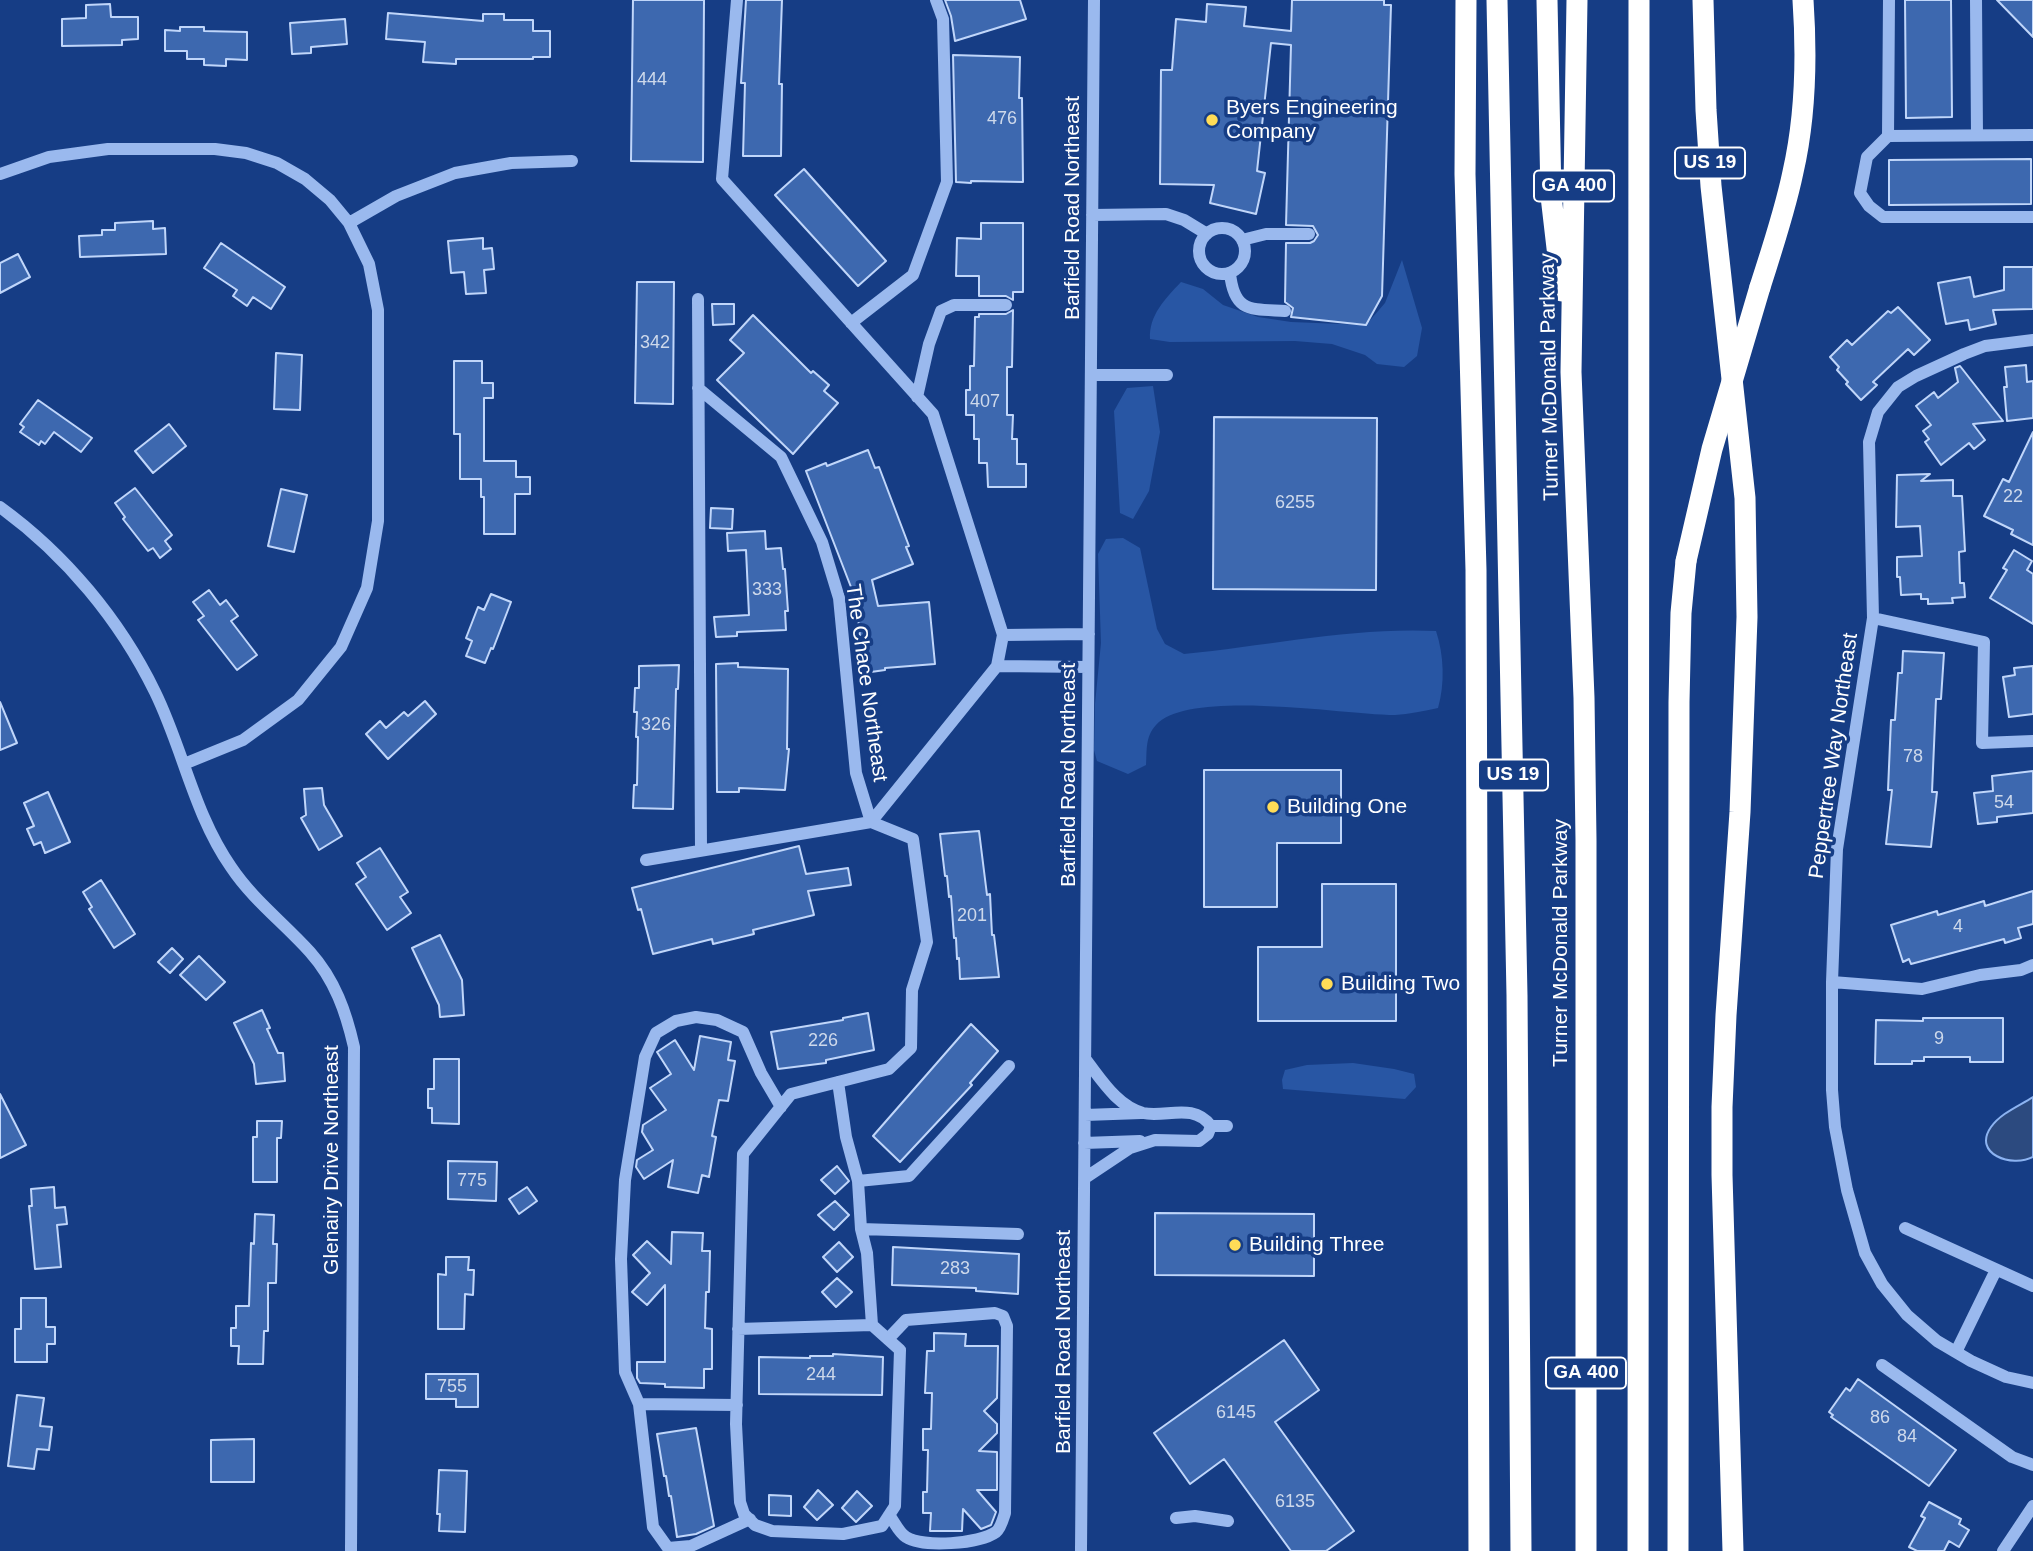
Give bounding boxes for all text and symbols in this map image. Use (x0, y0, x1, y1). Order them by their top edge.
house number: 444 (637, 69, 667, 91)
place label: Byers Engineering Company (1226, 95, 1398, 145)
street label: Barfield Road Northeast (1060, 96, 1086, 320)
house number: 476 (987, 108, 1017, 130)
marker: Byers Engineering Company (1204, 112, 1220, 128)
road number: US 19 (1675, 148, 1745, 178)
road number: GA 400 (1534, 170, 1614, 202)
street label: Turner McDonald Parkway (1535, 253, 1565, 501)
house number: 342 (640, 332, 670, 354)
house number: 407 (970, 391, 1000, 413)
house number: 22 (2003, 486, 2023, 508)
house number: 6255 (1275, 492, 1315, 514)
house number: 333 (752, 579, 782, 601)
street label: The Chace Northeast (840, 582, 892, 784)
street label: Peppertree Way Northeast (1804, 632, 1864, 880)
street label: Barfield Road Northeast (1056, 663, 1082, 887)
house number: 326 (641, 714, 671, 736)
house number: 78 (1903, 746, 1923, 768)
road number: US 19 (1478, 760, 1548, 790)
house number: 54 (1994, 792, 2014, 814)
place label: Building One (1287, 794, 1407, 820)
marker: Building One (1265, 799, 1281, 815)
street label: Turner McDonald Parkway (1548, 819, 1574, 1067)
house number: 201 (957, 905, 987, 927)
house number: 4 (1953, 916, 1963, 938)
place label: Building Two (1341, 971, 1460, 997)
marker: Building Two (1319, 976, 1335, 992)
house number: 9 (1934, 1028, 1944, 1050)
house number: 226 (808, 1030, 838, 1052)
street label: Glenairy Drive Northeast (319, 1045, 345, 1275)
house number: 775 (457, 1170, 487, 1192)
street label: Barfield Road Northeast (1051, 1230, 1077, 1454)
place label: Building Three (1249, 1232, 1384, 1258)
marker: Building Three (1227, 1237, 1243, 1253)
house number: 283 (940, 1258, 970, 1280)
road number: GA 400 (1546, 1358, 1626, 1388)
house number: 244 (806, 1364, 836, 1386)
house number: 755 (437, 1376, 467, 1398)
house number: 6145 (1216, 1402, 1256, 1424)
house number: 86 (1870, 1407, 1890, 1429)
house number: 84 (1897, 1426, 1917, 1448)
house number: 6135 (1275, 1491, 1315, 1513)

